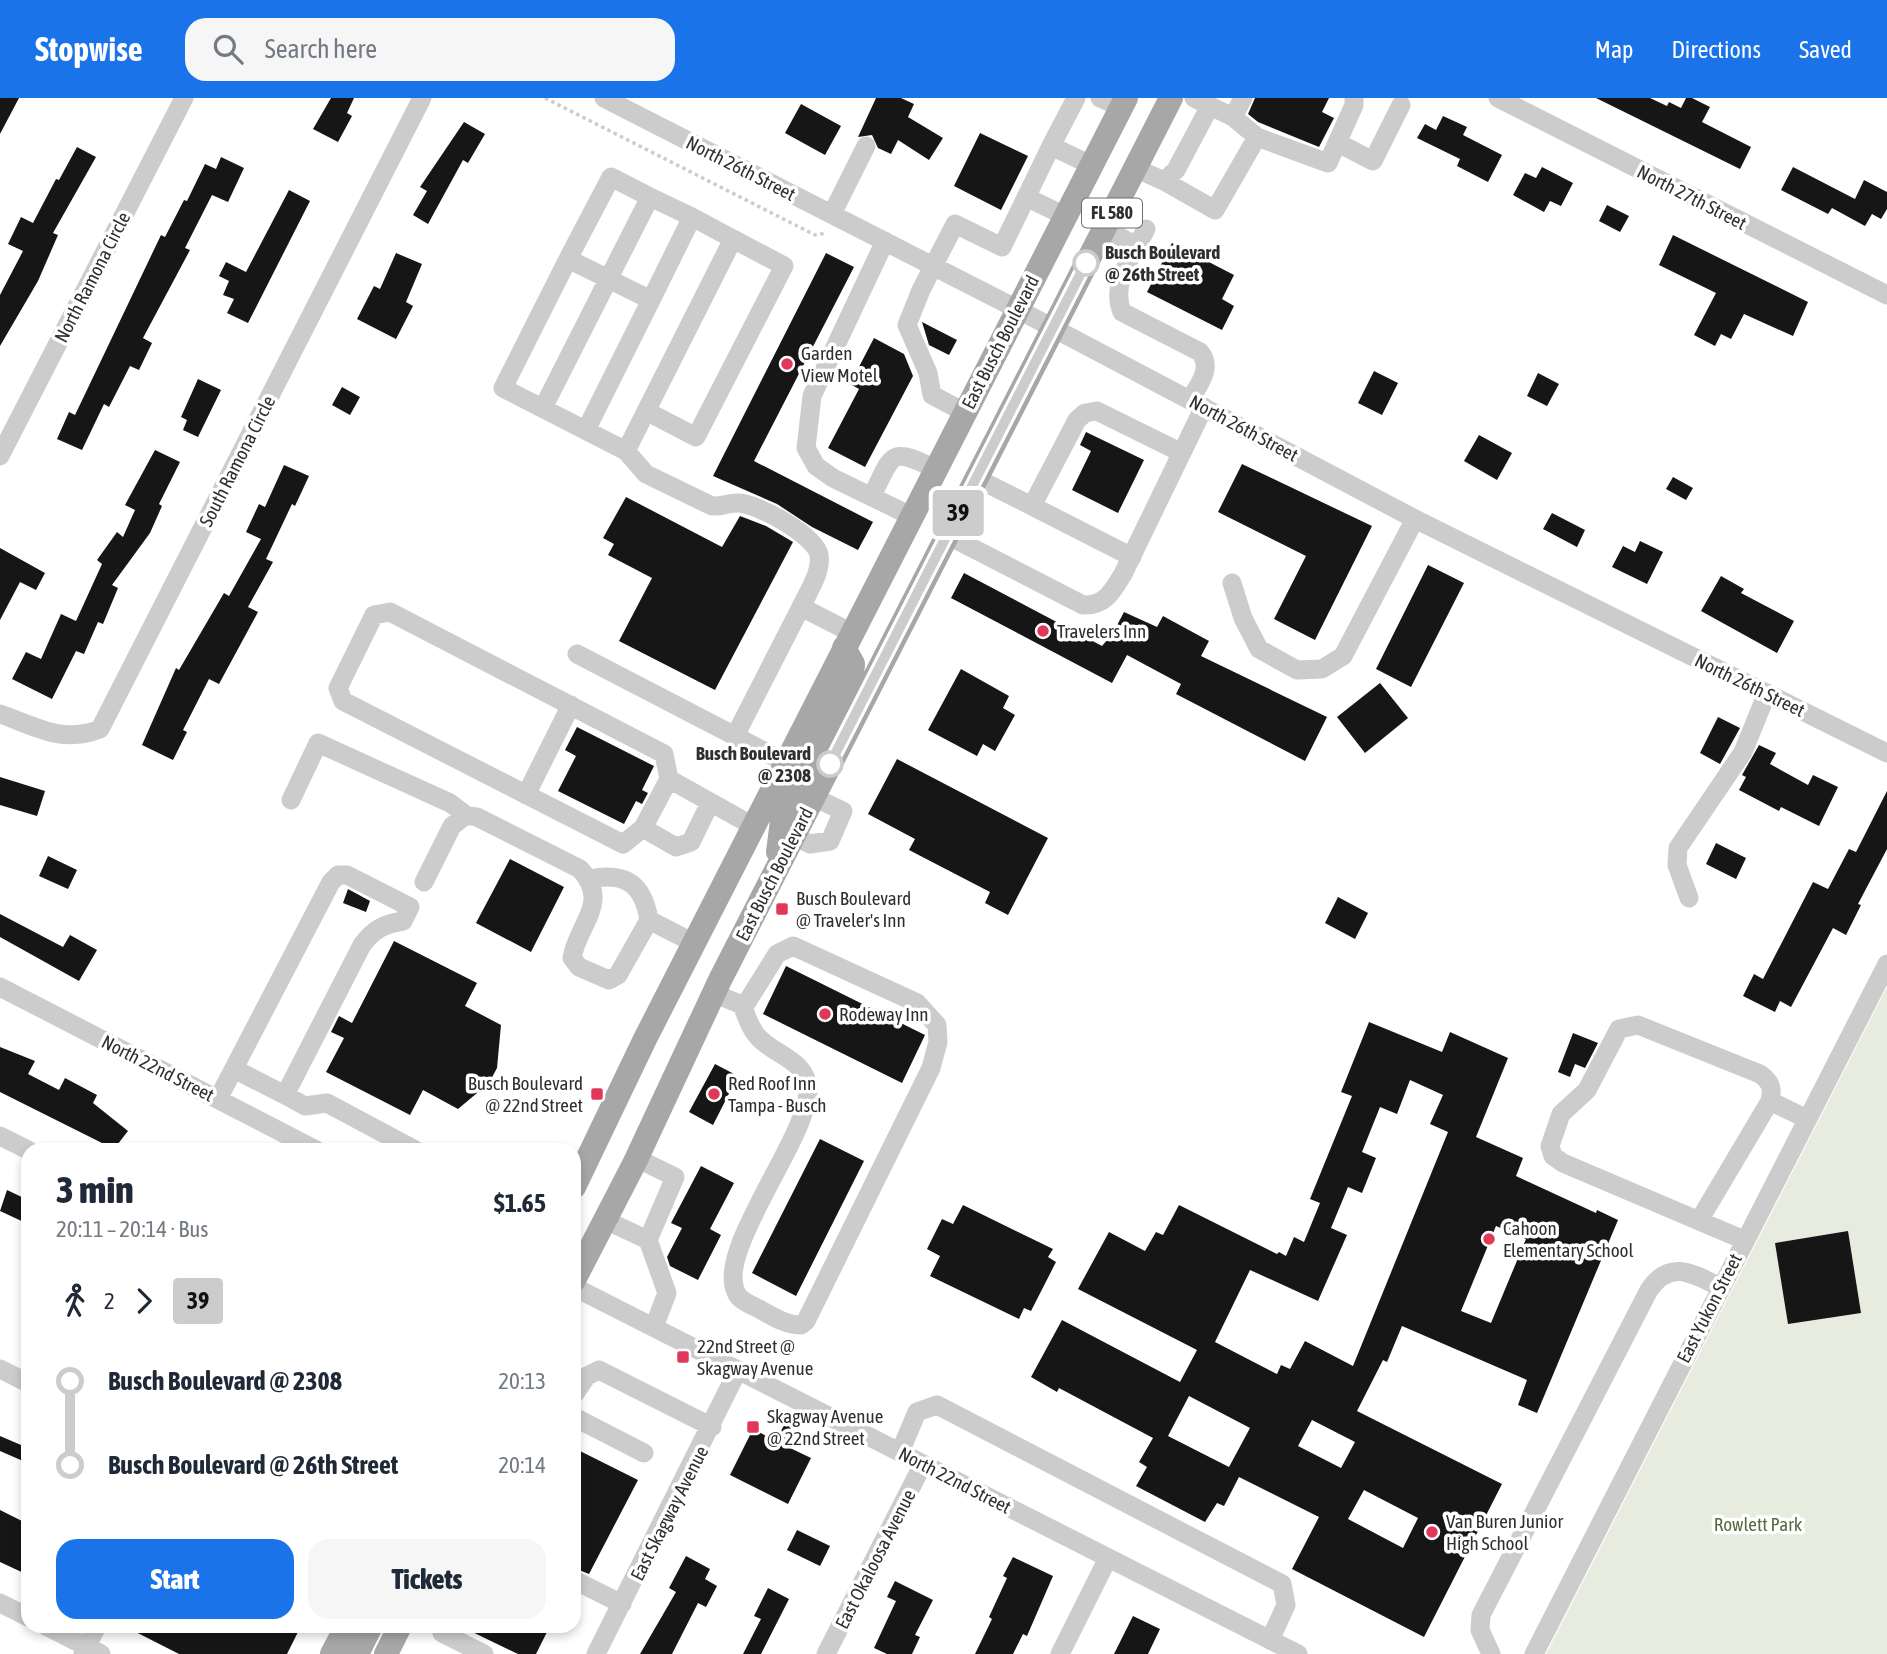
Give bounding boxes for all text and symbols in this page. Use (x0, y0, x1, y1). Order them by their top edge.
search box (185, 18, 675, 81)
text: Stopwise (35, 30, 143, 68)
icon: search (209, 30, 247, 68)
text: Search here (265, 34, 377, 64)
text: Map (1595, 36, 1633, 63)
text: Directions (1671, 36, 1761, 63)
text: Saved (1799, 36, 1852, 63)
street label: North 26th Street (683, 131, 799, 205)
street label: North 27th Street (1634, 160, 1750, 234)
road number: FL 580 (1082, 198, 1142, 228)
street label: North Ramona Circle (50, 208, 134, 346)
place label: Busch Boulevard @ 26th Street (1105, 241, 1220, 285)
marker: Busch Boulevard @ 26th Street (1073, 250, 1099, 276)
street label: East Busch Boulevard (957, 272, 1043, 412)
place label: Garden View Motel (801, 342, 878, 386)
marker: Garden View Motel (779, 356, 795, 372)
street label: North 26th Street (1186, 390, 1302, 466)
street label: South Ramona Circle (195, 392, 279, 530)
line badge: 39 (926, 490, 990, 536)
text: 39 (947, 499, 969, 526)
place label: Travelers Inn (1057, 620, 1146, 642)
marker: Travelers Inn (1035, 623, 1051, 639)
street label: North 26th Street (1691, 649, 1809, 721)
place label: Busch Boulevard @ 2308 (696, 742, 811, 786)
marker: Busch Boulevard @ 2308 (817, 751, 843, 777)
street label: East Busch Boulevard (731, 804, 817, 944)
place label: Busch Boulevard @ Traveler's Inn (796, 887, 911, 931)
marker: Busch Boulevard @ Traveler's Inn (774, 901, 790, 917)
place label: Rodeway Inn (839, 1003, 929, 1025)
marker: Rodeway Inn (817, 1006, 833, 1022)
street label: North 22nd Street (98, 1030, 218, 1106)
place label: Busch Boulevard @ 22nd Street (468, 1072, 583, 1116)
place label: Red Roof Inn Tampa - Busch (728, 1072, 826, 1116)
marker: Busch Boulevard @ 22nd Street (589, 1086, 605, 1102)
marker: Red Roof Inn Tampa - Busch (706, 1086, 722, 1102)
text: 3 min (56, 1168, 134, 1211)
text: $1.65 (494, 1188, 546, 1218)
text: 20:11 – 20:14 · Bus (56, 1216, 208, 1242)
place label: Cahoon Elementary School (1503, 1217, 1634, 1261)
marker: Cahoon Elementary School (1481, 1231, 1497, 1247)
street label: East Yukon Street (1672, 1250, 1746, 1366)
icon: walk (56, 1282, 94, 1320)
icon: forward (125, 1282, 163, 1320)
text: 39 (187, 1287, 209, 1314)
text: 2 (104, 1288, 115, 1314)
place label: 22nd Street @ Skagway Avenue (697, 1335, 813, 1379)
marker: 22nd Street @ Skagway Avenue (675, 1349, 691, 1365)
text: Busch Boulevard @ 2308 (108, 1366, 342, 1396)
text: 20:13 (498, 1368, 546, 1394)
place label: Skagway Avenue @ 22nd Street (767, 1405, 883, 1449)
marker: Skagway Avenue @ 22nd Street (745, 1419, 761, 1435)
street label: East Skagway Avenue (626, 1442, 712, 1584)
street label: North 22nd Street (895, 1442, 1015, 1518)
text: Busch Boulevard @ 26th Street (108, 1450, 398, 1480)
text: 20:14 (498, 1452, 546, 1478)
street label: East Okaloosa Avenue (830, 1486, 920, 1632)
place label: Van Buren Junior High School (1446, 1510, 1563, 1554)
park label: Rowlett Park (1714, 1513, 1803, 1535)
marker: Van Buren Junior High School (1424, 1524, 1440, 1540)
button: Start (56, 1539, 294, 1619)
button: Tickets (308, 1539, 546, 1619)

